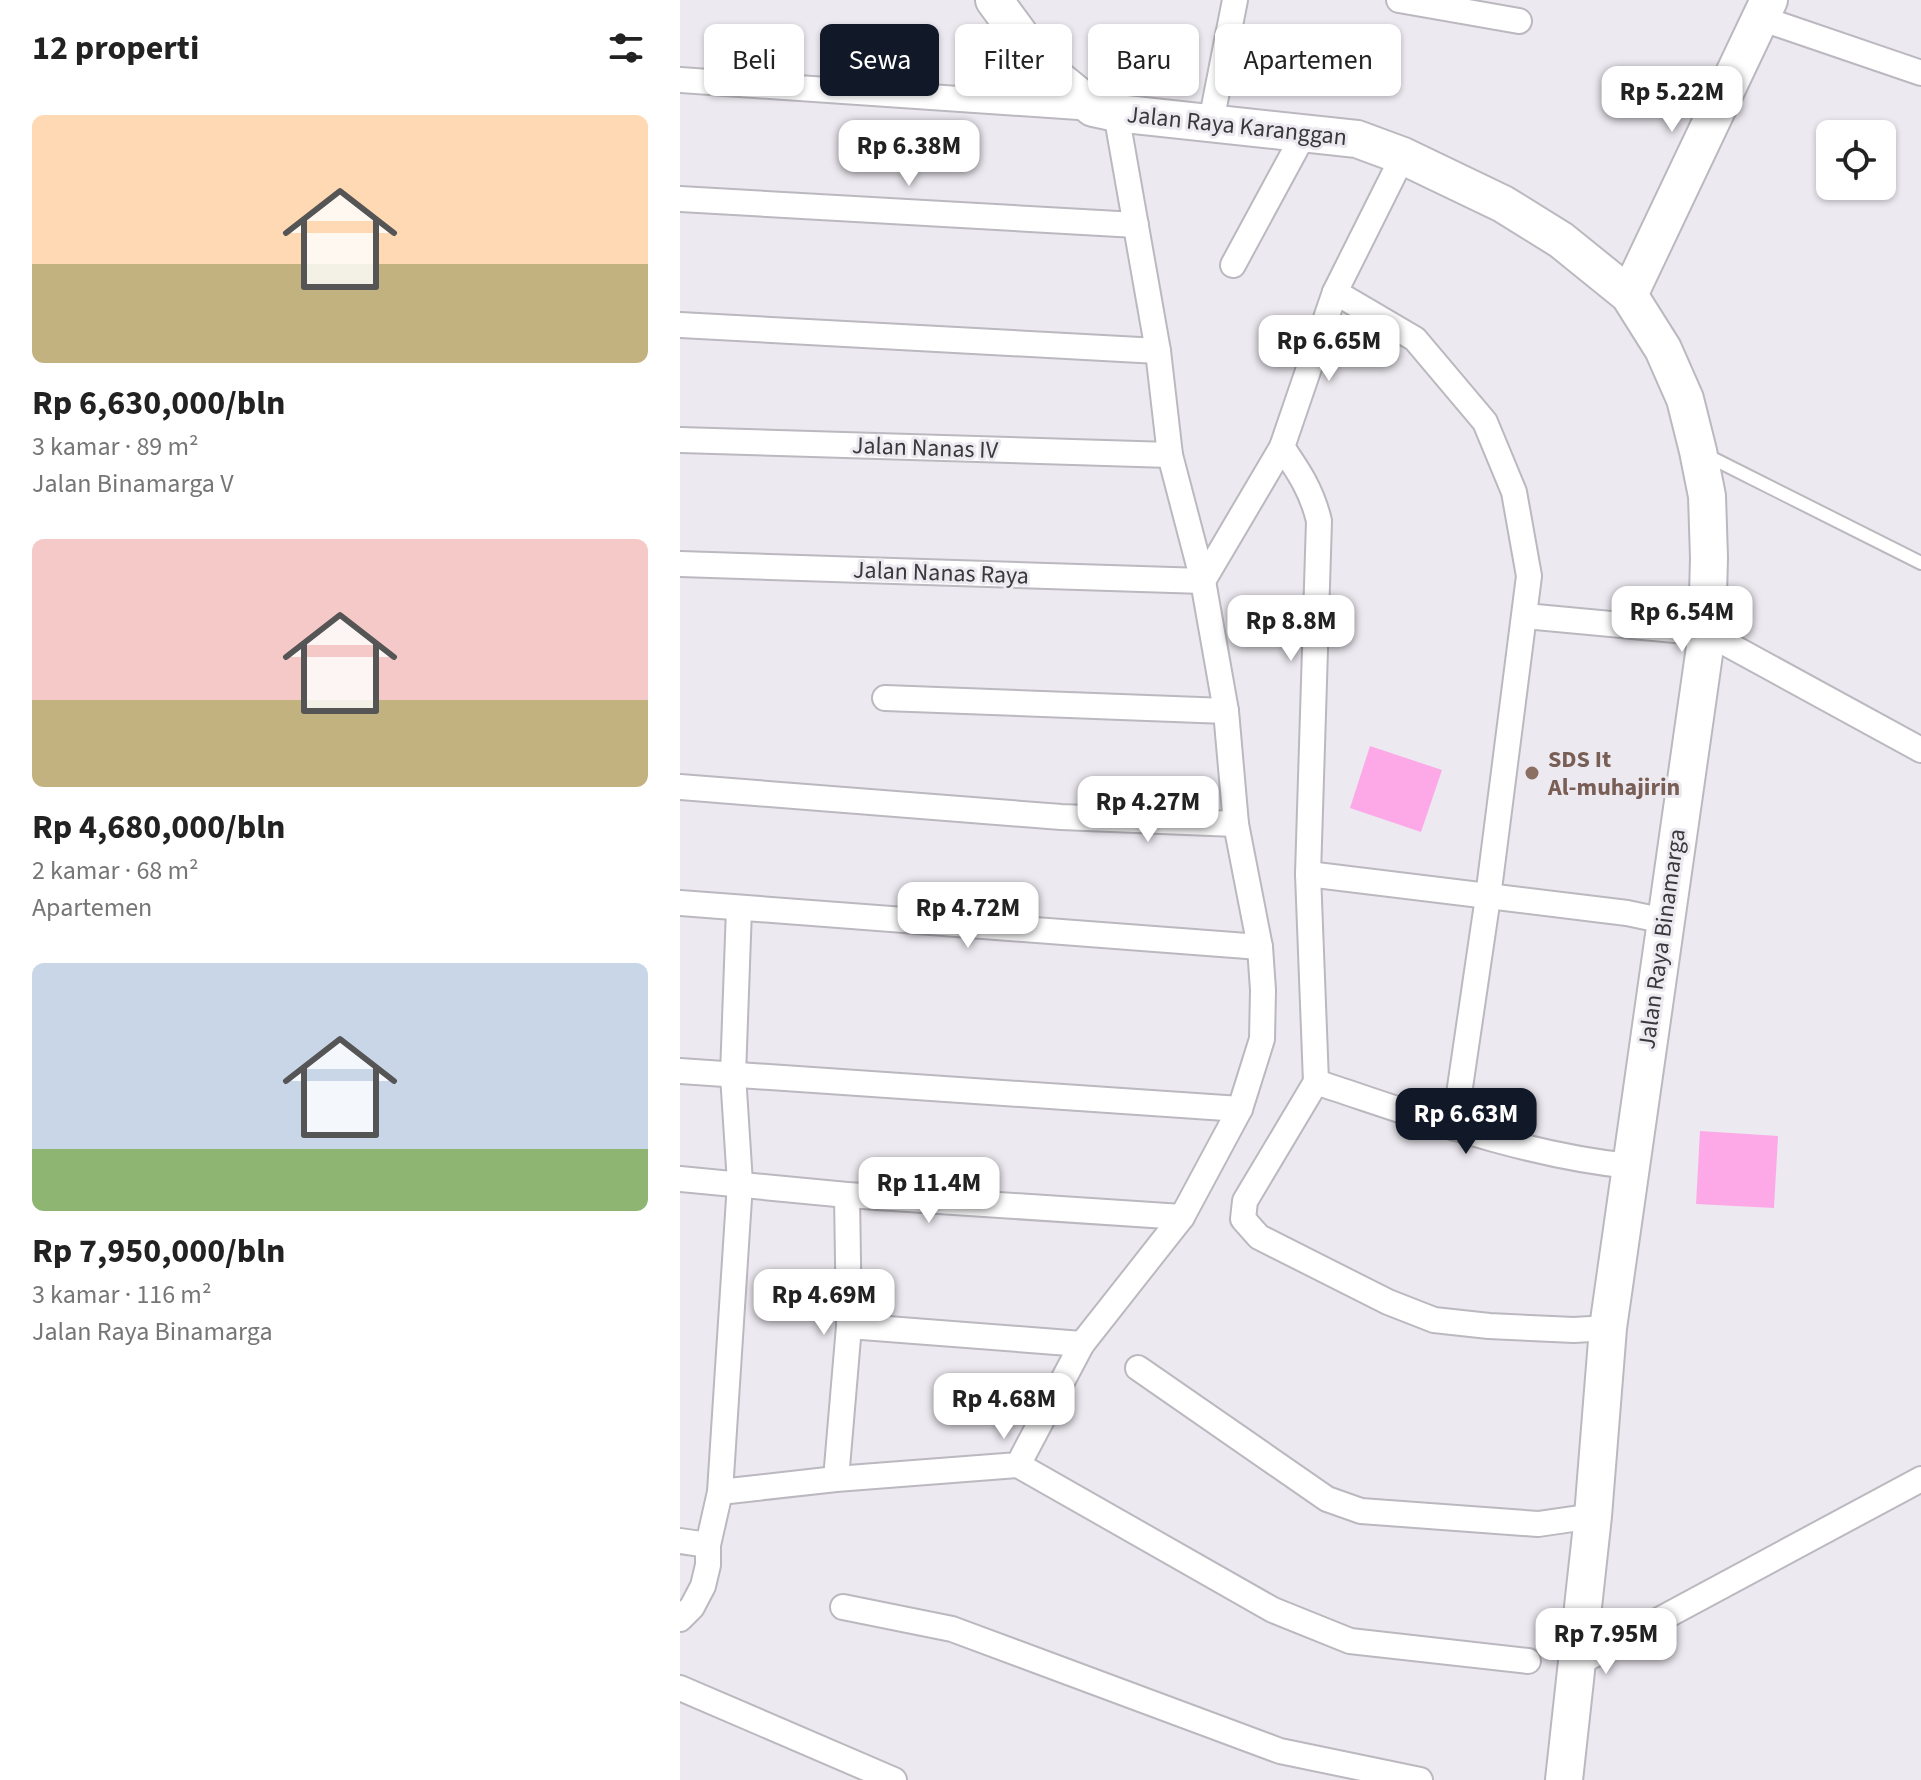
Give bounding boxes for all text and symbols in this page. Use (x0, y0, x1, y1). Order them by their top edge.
text: 12 properti (32, 24, 199, 73)
chip: Beli (704, 24, 804, 96)
chip: Sewa (820, 24, 939, 96)
chip: Filter (955, 24, 1072, 96)
chip: Baru (1088, 24, 1199, 96)
chip: Apartemen (1215, 24, 1401, 96)
icon: filters (604, 26, 648, 70)
pin: Rp 5.22M (1589, 66, 1755, 134)
text: Rp 5.22M (1620, 73, 1724, 110)
street label: Jalan Raya Karanggan (1125, 97, 1349, 155)
pin: Rp 6.38M (826, 120, 992, 188)
map controls (1816, 120, 1896, 200)
button: locate (1816, 120, 1896, 200)
text: Rp 6.38M (857, 127, 961, 164)
icon: home (268, 167, 412, 311)
pin: Rp 6.65M (1246, 315, 1412, 383)
text: Rp 6.65M (1277, 322, 1381, 359)
text: Rp 6,630,000/bln (32, 379, 285, 428)
text: 3 kamar · 89 m² (32, 428, 199, 465)
street label: Jalan Nanas IV (851, 428, 999, 468)
text: Jalan Binamarga V (32, 465, 234, 502)
street label: Jalan Nanas Raya (852, 552, 1030, 594)
pin: Rp 6.54M (1599, 586, 1765, 654)
icon: home (268, 591, 412, 735)
text: Rp 6.54M (1630, 593, 1734, 630)
pin: Rp 8.8M (1217, 595, 1365, 663)
text: Rp 8.8M (1245, 602, 1337, 639)
place label: SDS It Al-muhajirin (1547, 742, 1680, 805)
marker: SDS It Al-muhajirin (1523, 764, 1541, 782)
pin: Rp 4.27M (1065, 776, 1231, 844)
text: Rp 4.27M (1096, 783, 1200, 820)
text: Rp 4,680,000/bln (32, 803, 285, 852)
street label: Jalan Raya Binamarga (1629, 827, 1695, 1051)
text: 2 kamar · 68 m² (32, 852, 199, 889)
pin: Rp 4.72M (885, 882, 1051, 950)
text: Apartemen (32, 889, 152, 926)
text: Rp 4.72M (916, 889, 1020, 926)
icon: home (268, 1015, 412, 1159)
pin: Rp 6.63M (1383, 1088, 1549, 1156)
text: Rp 6.63M (1414, 1095, 1518, 1132)
pin: Rp 11.4M (846, 1157, 1012, 1225)
text: Rp 11.4M (877, 1164, 981, 1201)
text: Rp 7,950,000/bln (32, 1227, 285, 1276)
pin: Rp 4.69M (741, 1269, 907, 1337)
text: 3 kamar · 116 m² (32, 1276, 211, 1313)
text: Rp 4.69M (772, 1276, 876, 1313)
text: Jalan Raya Binamarga (32, 1313, 273, 1350)
pin: Rp 4.68M (921, 1373, 1087, 1441)
text: Rp 4.68M (952, 1380, 1056, 1417)
pin: Rp 7.95M (1523, 1608, 1689, 1676)
text: Rp 7.95M (1554, 1615, 1658, 1652)

